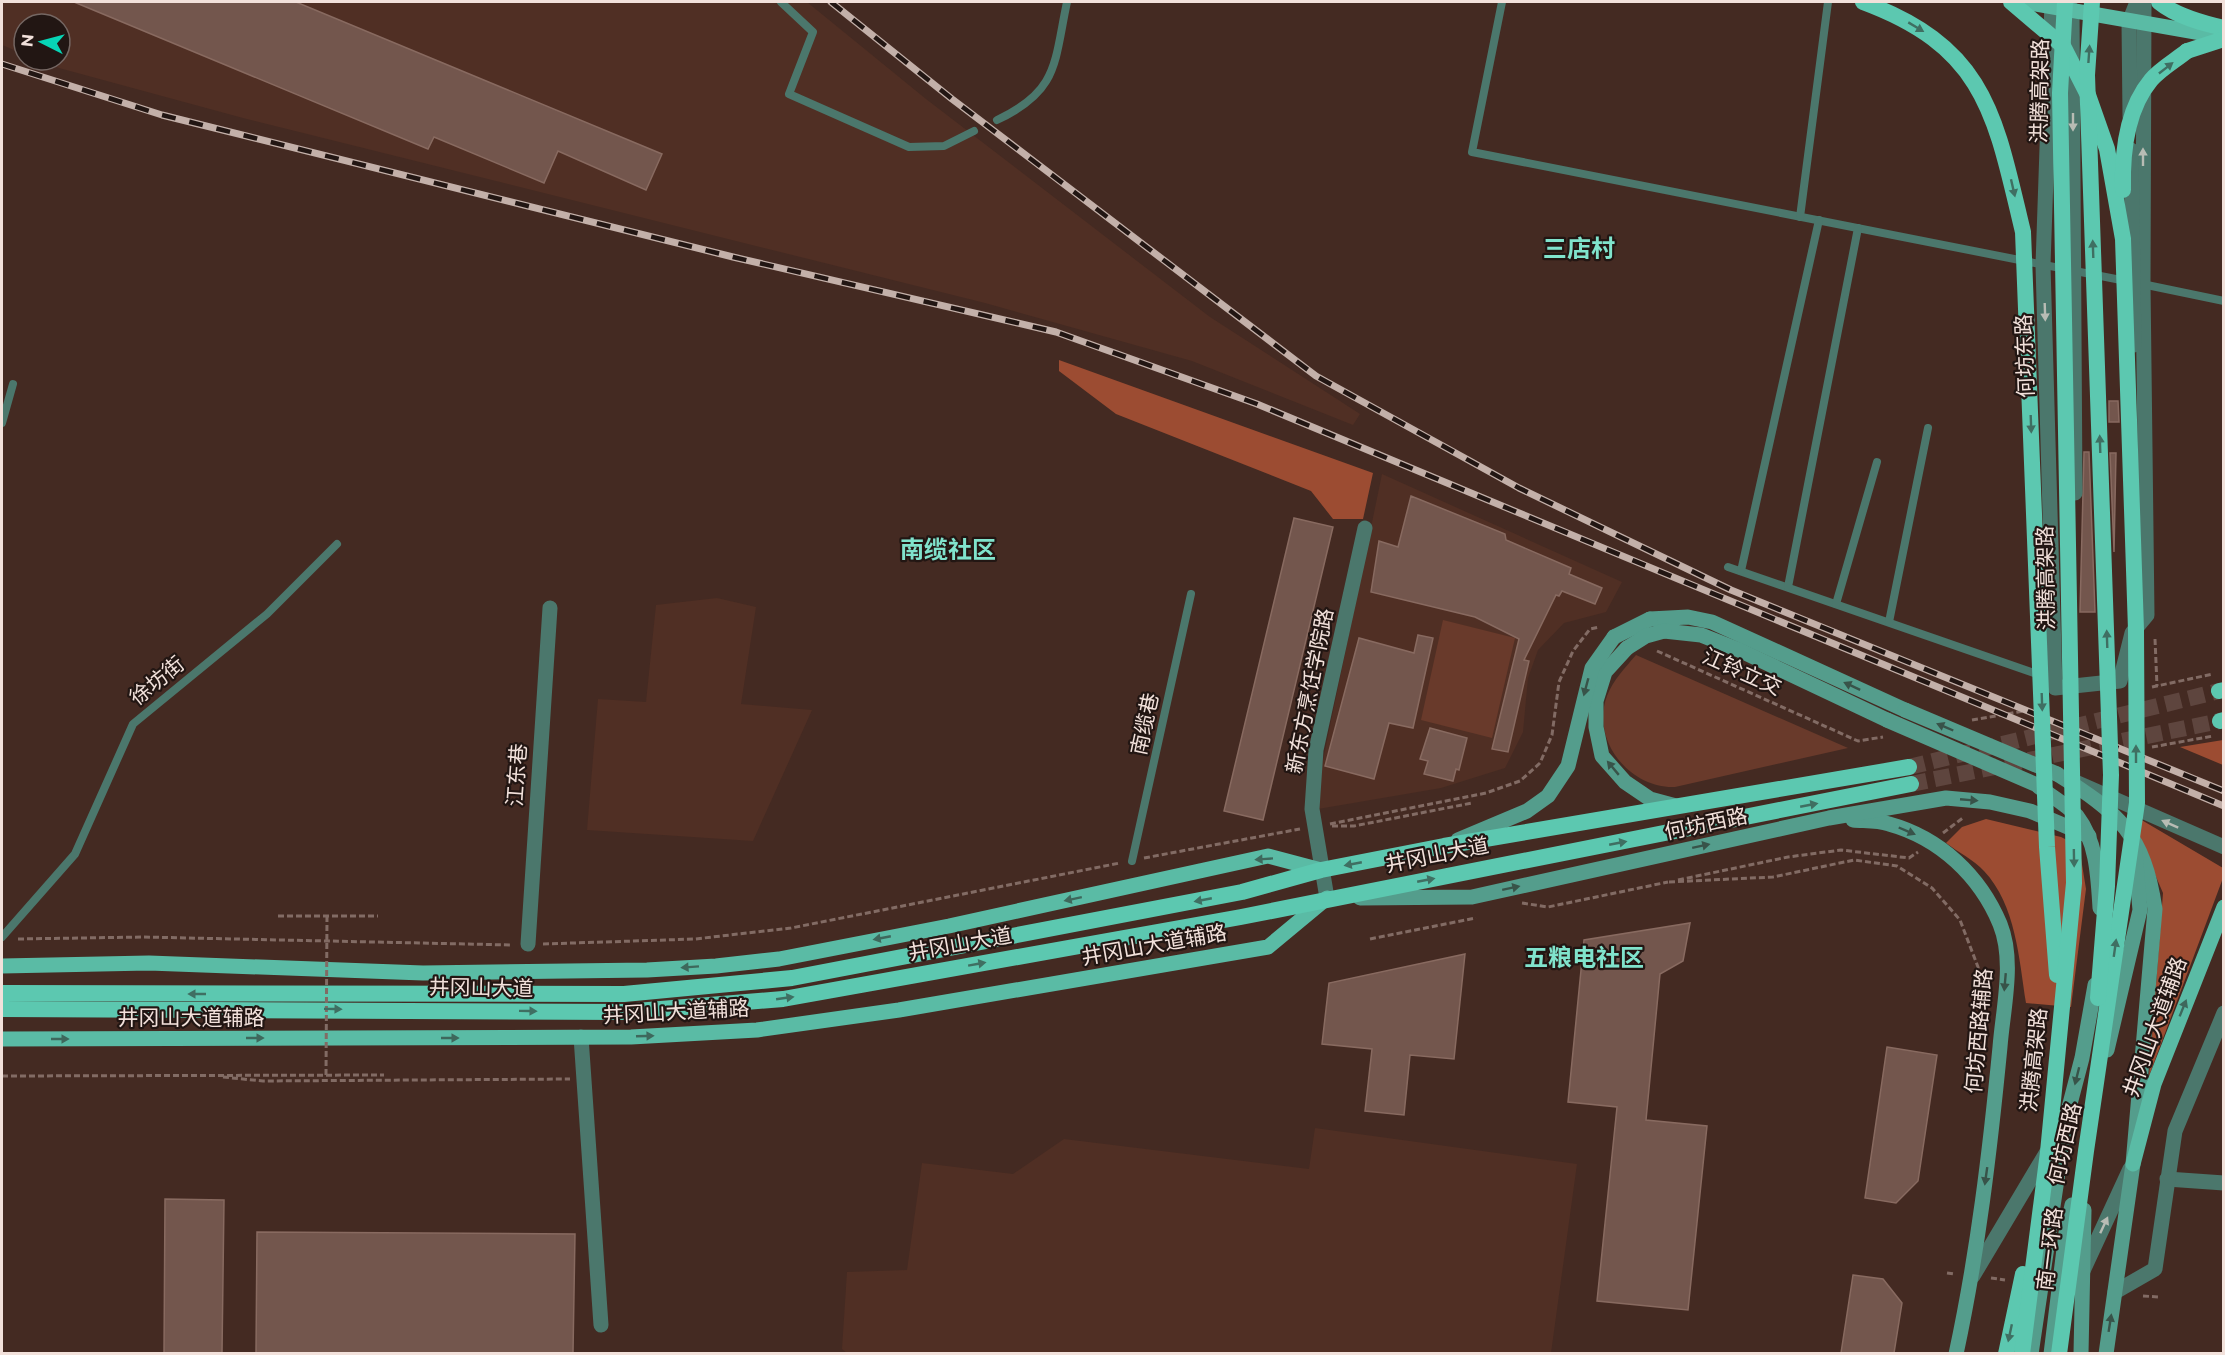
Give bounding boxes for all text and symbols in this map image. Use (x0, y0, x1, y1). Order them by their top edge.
north arrow (12, 12, 72, 72)
one-way arrow (1908, 21, 1924, 32)
text: N (17, 33, 38, 48)
street label: 洪腾高架路 (2026, 38, 2053, 144)
one-way arrow (2084, 45, 2093, 64)
one-way arrow (2159, 62, 2174, 74)
one-way arrow (2068, 113, 2078, 132)
one-way arrow (2138, 148, 2148, 167)
one-way arrow (2008, 179, 2018, 197)
district label: 三店村 (1543, 234, 1615, 263)
one-way arrow (2089, 240, 2098, 259)
one-way arrow (2040, 302, 2049, 321)
street label: 何坊东路 (2011, 314, 2038, 398)
one-way arrow (2026, 414, 2035, 433)
one-way arrow (2095, 435, 2105, 454)
street label: 洪腾高架路 (2032, 525, 2059, 631)
district label: 南缆社区 (900, 535, 996, 564)
street label: 新东方烹饪学院路 (1281, 606, 1338, 776)
one-way arrow (2102, 630, 2111, 649)
street label: 江铃立交 (1699, 643, 1786, 700)
street label: 徐坊街 (124, 651, 189, 710)
one-way arrow (1581, 678, 1590, 696)
one-way arrow (1843, 681, 1860, 690)
street label: 南缆巷 (1126, 690, 1163, 757)
one-way arrow (2037, 693, 2046, 712)
one-way arrow (1936, 722, 1954, 731)
street label: 江东巷 (502, 743, 531, 807)
one-way arrow (2131, 745, 2141, 764)
one-way arrow (1606, 760, 1619, 776)
one-way arrow (1960, 795, 1979, 805)
one-way arrow (1800, 800, 1819, 809)
street label: 何坊西路 (1662, 803, 1750, 844)
one-way arrow (2161, 819, 2179, 828)
one-way arrow (1898, 826, 1916, 836)
street label: 井冈山大道 (1383, 832, 1491, 877)
one-way arrow (1608, 838, 1627, 847)
one-way arrow (1692, 841, 1711, 851)
one-way arrow (2069, 848, 2079, 867)
one-way arrow (1254, 854, 1273, 864)
one-way arrow (1343, 860, 1362, 869)
one-way arrow (1417, 875, 1436, 884)
one-way arrow (1502, 883, 1520, 893)
one-way arrow (1064, 894, 1083, 904)
one-way arrow (1193, 895, 1212, 904)
street label: 井冈山大道辅路 (1079, 919, 1228, 970)
street label: 井冈山大道 (906, 922, 1014, 965)
one-way arrow (873, 934, 892, 943)
one-way arrow (2111, 938, 2120, 957)
district label: 五粮电社区 (1524, 943, 1644, 972)
street label: 井冈山大道辅路 (2118, 953, 2191, 1100)
one-way arrow (968, 959, 987, 968)
one-way arrow (680, 963, 699, 972)
street label: 何坊西路辅路 (1961, 967, 1996, 1095)
one-way arrow (2001, 973, 2010, 992)
street label: 井冈山大道 (428, 974, 534, 1001)
one-way arrow (188, 989, 207, 998)
one-way arrow (776, 993, 795, 1002)
street label: 井冈山大道辅路 (602, 995, 750, 1028)
one-way arrow (2178, 999, 2188, 1017)
street label: 井冈山大道辅路 (118, 1005, 265, 1030)
one-way arrow (323, 1005, 342, 1014)
one-way arrow (518, 1006, 537, 1016)
street label: 洪腾高架路 (2016, 1006, 2051, 1113)
one-way arrow (635, 1032, 654, 1041)
one-way arrow (245, 1033, 264, 1043)
one-way arrow (440, 1033, 459, 1043)
one-way arrow (50, 1034, 69, 1044)
one-way arrow (2072, 1067, 2082, 1086)
street label: 何坊西路 (2043, 1100, 2086, 1188)
one-way arrow (1982, 1167, 1991, 1186)
street label: 南一环路 (2032, 1206, 2067, 1292)
one-way arrow (2100, 1216, 2110, 1234)
one-way arrow (2106, 1313, 2115, 1332)
one-way arrow (2005, 1324, 2014, 1343)

